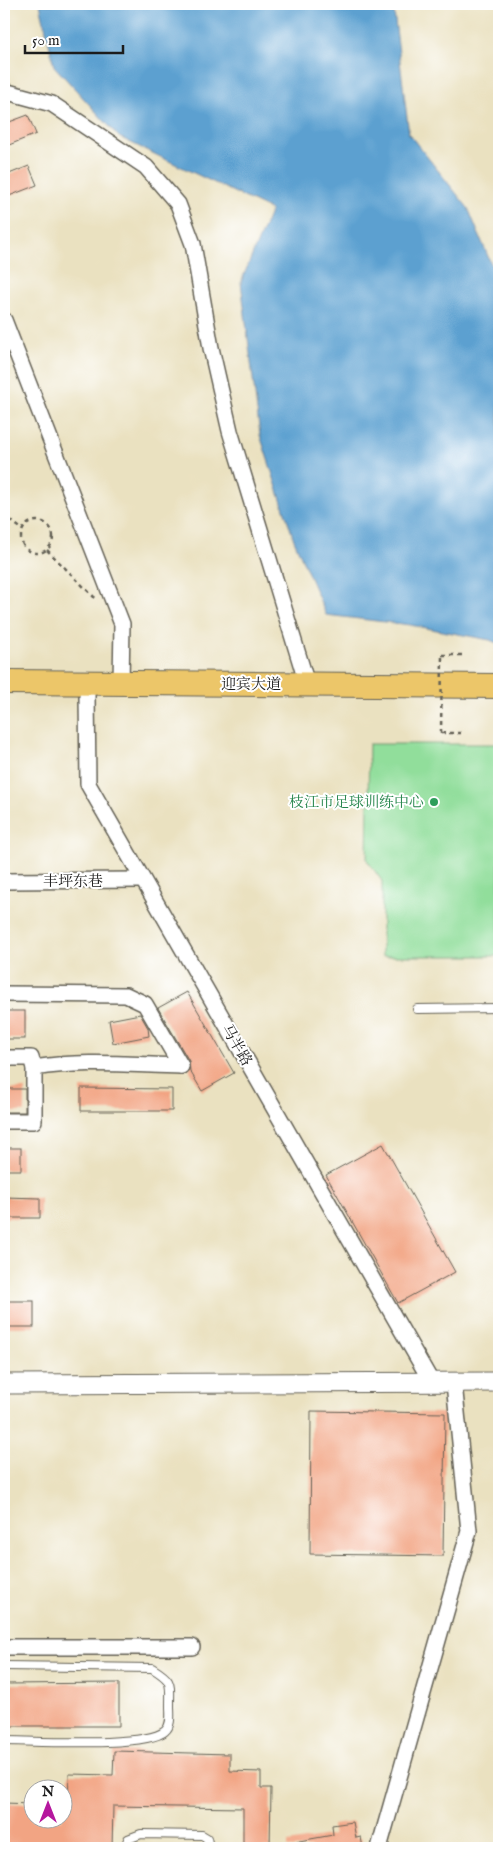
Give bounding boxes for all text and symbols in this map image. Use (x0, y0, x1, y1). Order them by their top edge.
scale bar (25, 22, 122, 54)
text: 50 m (32, 31, 60, 50)
street label: 迎宾大道 (221, 675, 281, 694)
place label: 枝江市足球训练中心 (289, 793, 424, 812)
marker: 枝江市足球训练中心 (428, 796, 440, 808)
street label: 丰坪东巷 (43, 872, 103, 891)
street label: 马半路 (217, 1021, 256, 1069)
north arrow (22, 1780, 72, 1830)
text: N (41, 1783, 54, 1801)

